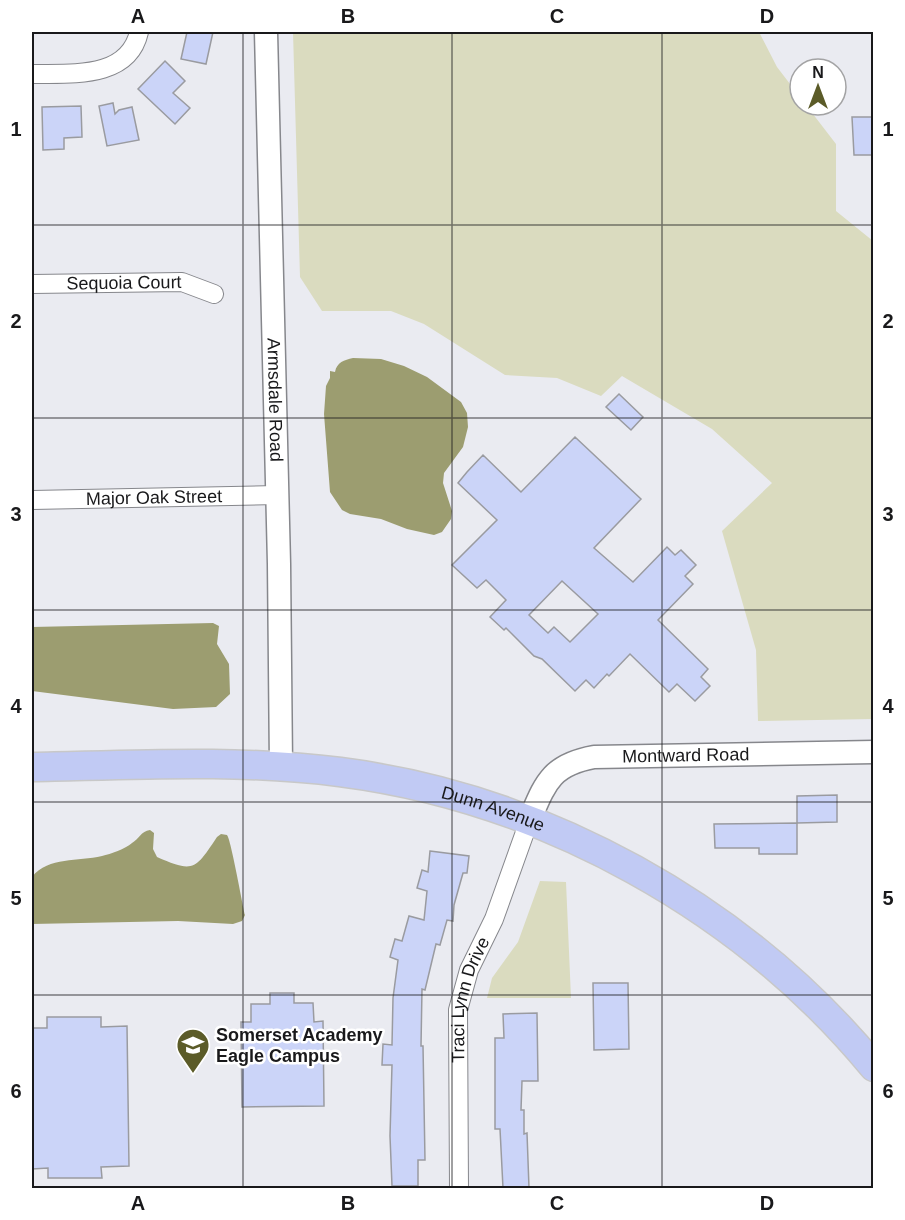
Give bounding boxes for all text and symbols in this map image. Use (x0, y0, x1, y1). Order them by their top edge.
text: A (131, 5, 145, 27)
text: B (341, 5, 355, 27)
text: C (550, 5, 564, 27)
text: D (760, 5, 774, 27)
north arrow (788, 57, 848, 117)
text: N (812, 64, 824, 81)
text: 1 (10, 118, 22, 140)
text: 1 (882, 118, 894, 140)
street label: Sequoia Court (66, 272, 182, 294)
text: 2 (10, 310, 22, 332)
text: 2 (882, 310, 894, 332)
street label: Armsdale Road (263, 338, 287, 462)
street label: Major Oak Street (86, 486, 222, 509)
text: 3 (10, 503, 22, 525)
text: 3 (882, 503, 894, 525)
text: 4 (10, 695, 22, 717)
text: 4 (882, 695, 894, 717)
street label: Montward Road (622, 744, 749, 766)
street label: Dunn Avenue (439, 782, 548, 836)
text: 5 (10, 887, 22, 909)
text: 5 (882, 887, 894, 909)
street label: Traci Lynn Drive (448, 934, 494, 1063)
place label: Somerset Academy Eagle Campus (216, 1025, 382, 1066)
school or university icon: Somerset Academy Eagle Campus (175, 1027, 211, 1074)
text: 6 (10, 1080, 22, 1102)
text: 6 (882, 1080, 894, 1102)
text: A (131, 1192, 145, 1214)
text: B (341, 1192, 355, 1214)
text: C (550, 1192, 564, 1214)
text: D (760, 1192, 774, 1214)

